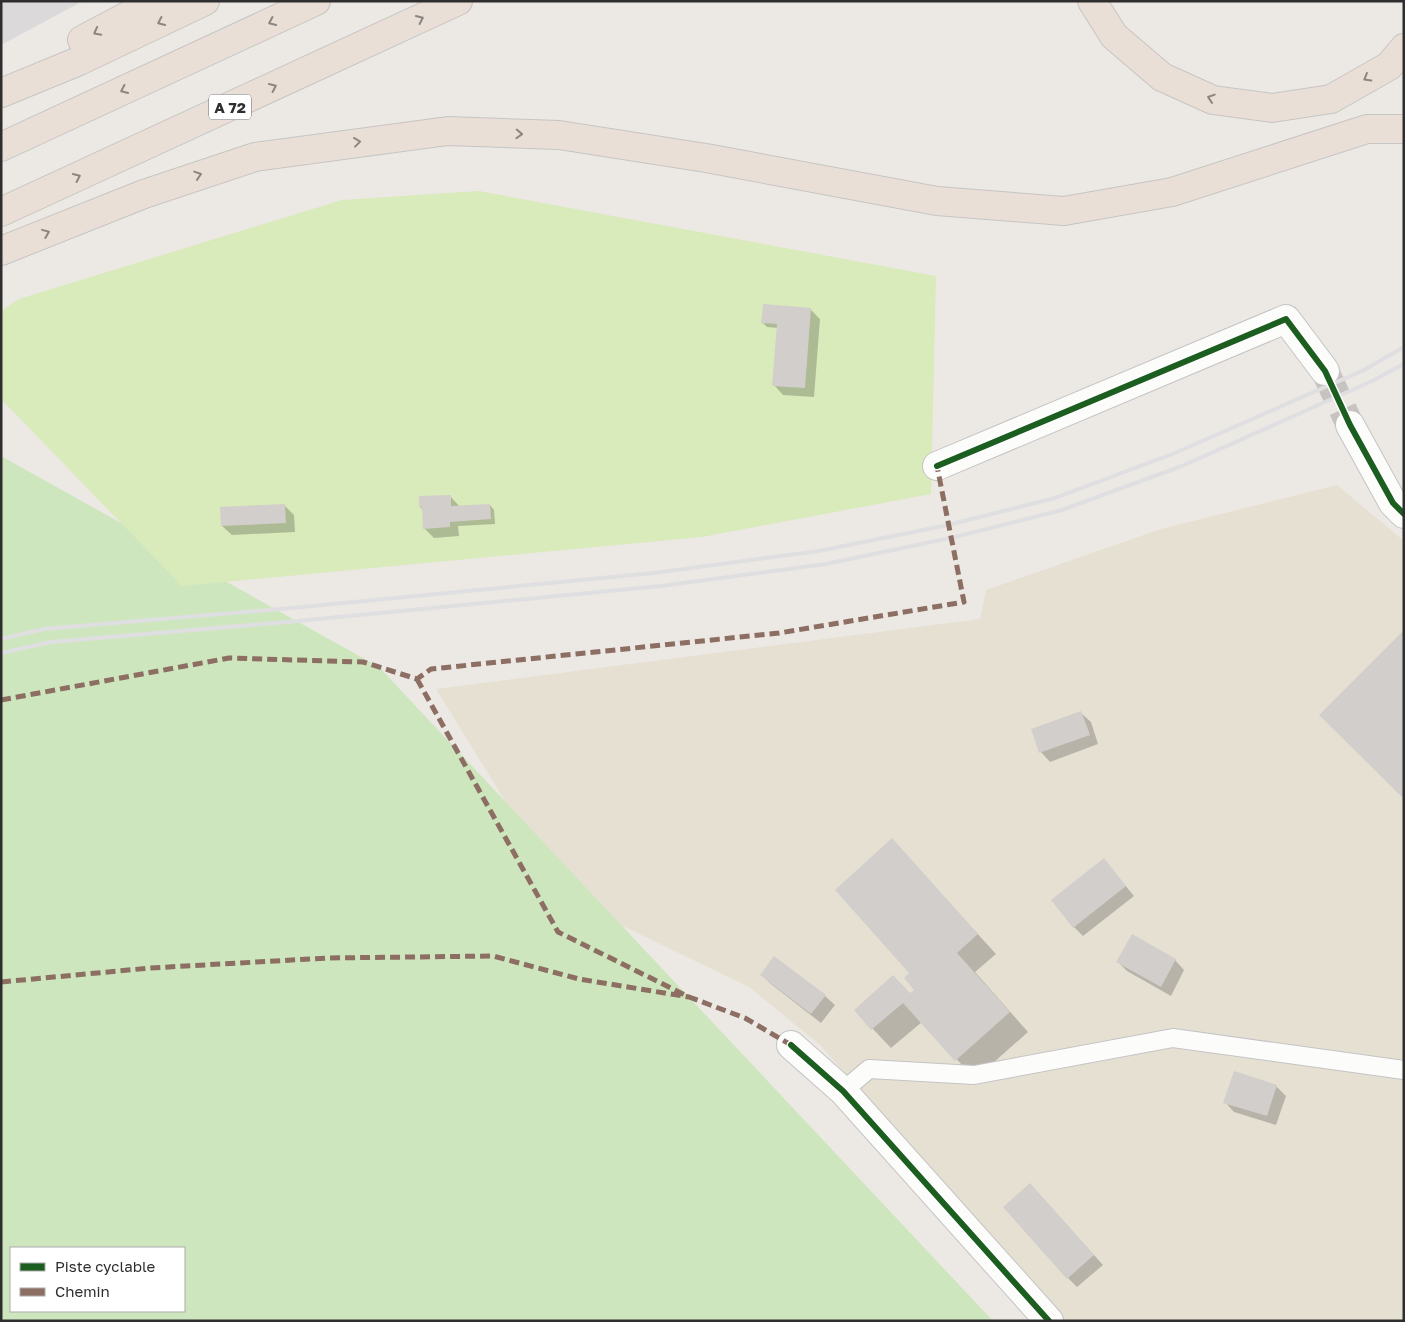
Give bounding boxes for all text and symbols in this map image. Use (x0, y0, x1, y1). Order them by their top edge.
one-way arrow (415, 14, 424, 25)
one-way arrow (268, 15, 277, 26)
one-way arrow (157, 16, 166, 26)
one-way arrow (94, 26, 103, 36)
one-way arrow (1363, 72, 1372, 82)
one-way arrow (268, 82, 277, 93)
one-way arrow (120, 84, 129, 95)
one-way arrow (1208, 93, 1216, 103)
road number: A 72 (209, 94, 251, 120)
one-way arrow (515, 128, 523, 139)
one-way arrow (353, 137, 361, 148)
one-way arrow (194, 171, 202, 181)
one-way arrow (72, 172, 81, 183)
one-way arrow (42, 229, 50, 239)
legend (10, 1247, 185, 1312)
text: Piste cyclable (55, 1257, 156, 1275)
text: Chemin (55, 1282, 110, 1300)

